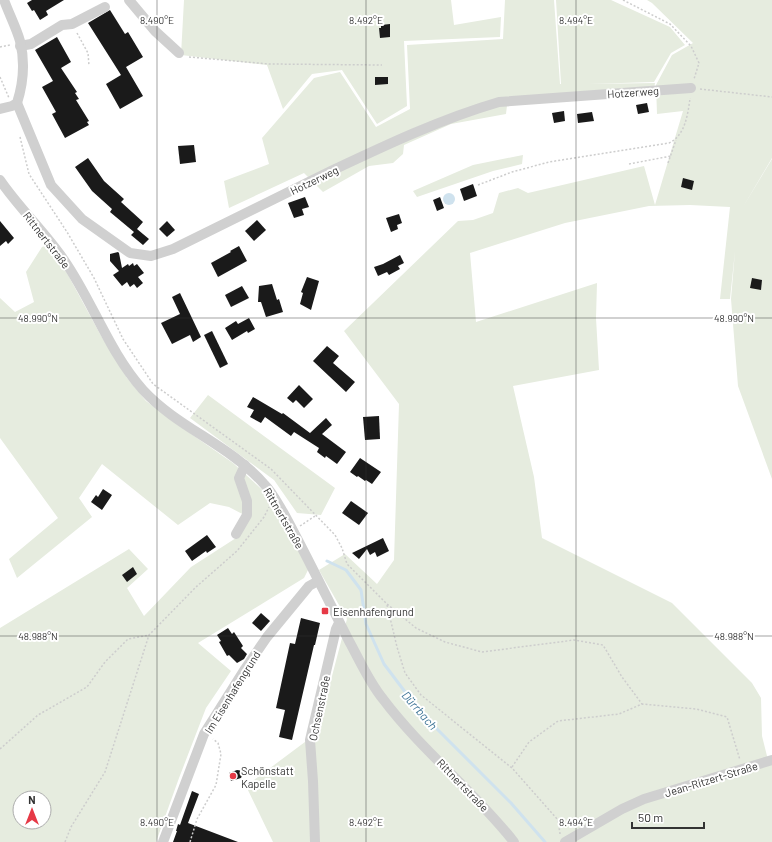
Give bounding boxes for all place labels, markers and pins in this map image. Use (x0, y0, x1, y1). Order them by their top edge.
place label: Eisenhafengrund (333, 605, 414, 618)
marker: Eisenhafengrund (320, 606, 330, 616)
place label: Schönstatt Kapelle (241, 764, 294, 790)
marker: Schönstatt Kapelle (228, 771, 238, 781)

